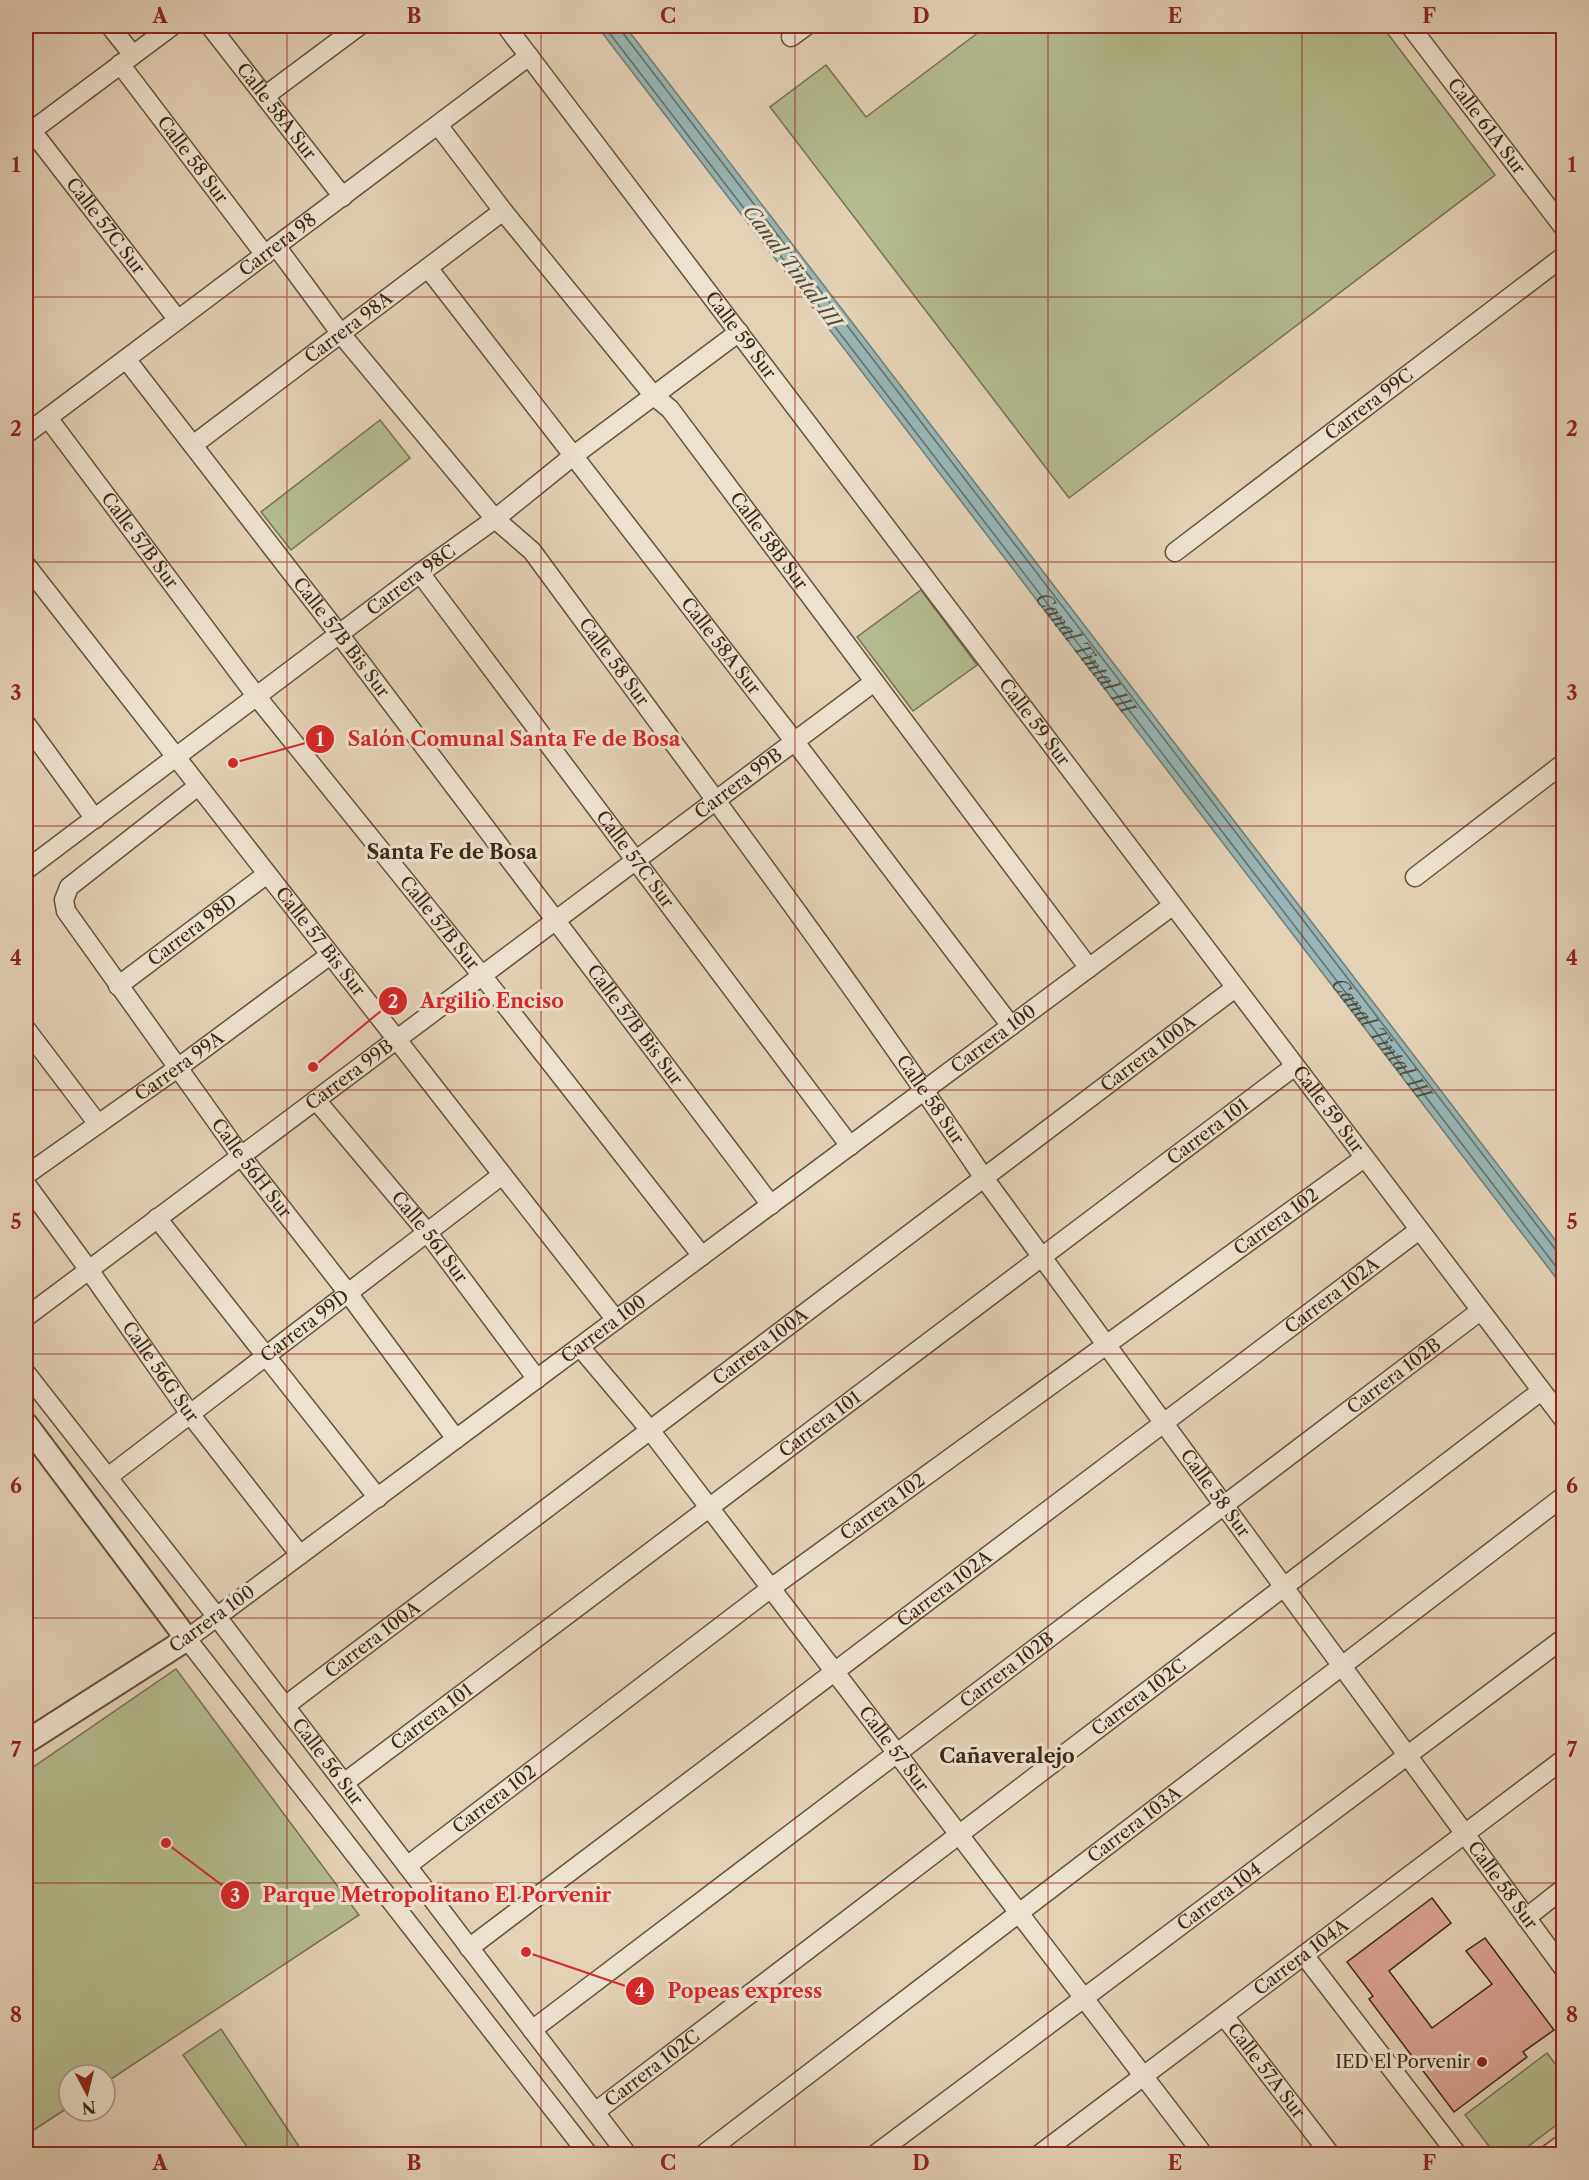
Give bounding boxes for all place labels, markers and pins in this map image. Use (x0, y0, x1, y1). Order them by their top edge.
callout: Salón Comunal Santa Fe de Bosa (305, 720, 692, 758)
callout: Argilio Enciso (378, 982, 576, 1020)
callout: Parque Metropolitano El Porvenir (220, 1876, 623, 1914)
callout: Popeas express (625, 1972, 834, 2010)
place label: IED El Porvenir (1335, 2051, 1470, 2073)
marker: IED El Porvenir (1475, 2055, 1489, 2069)

